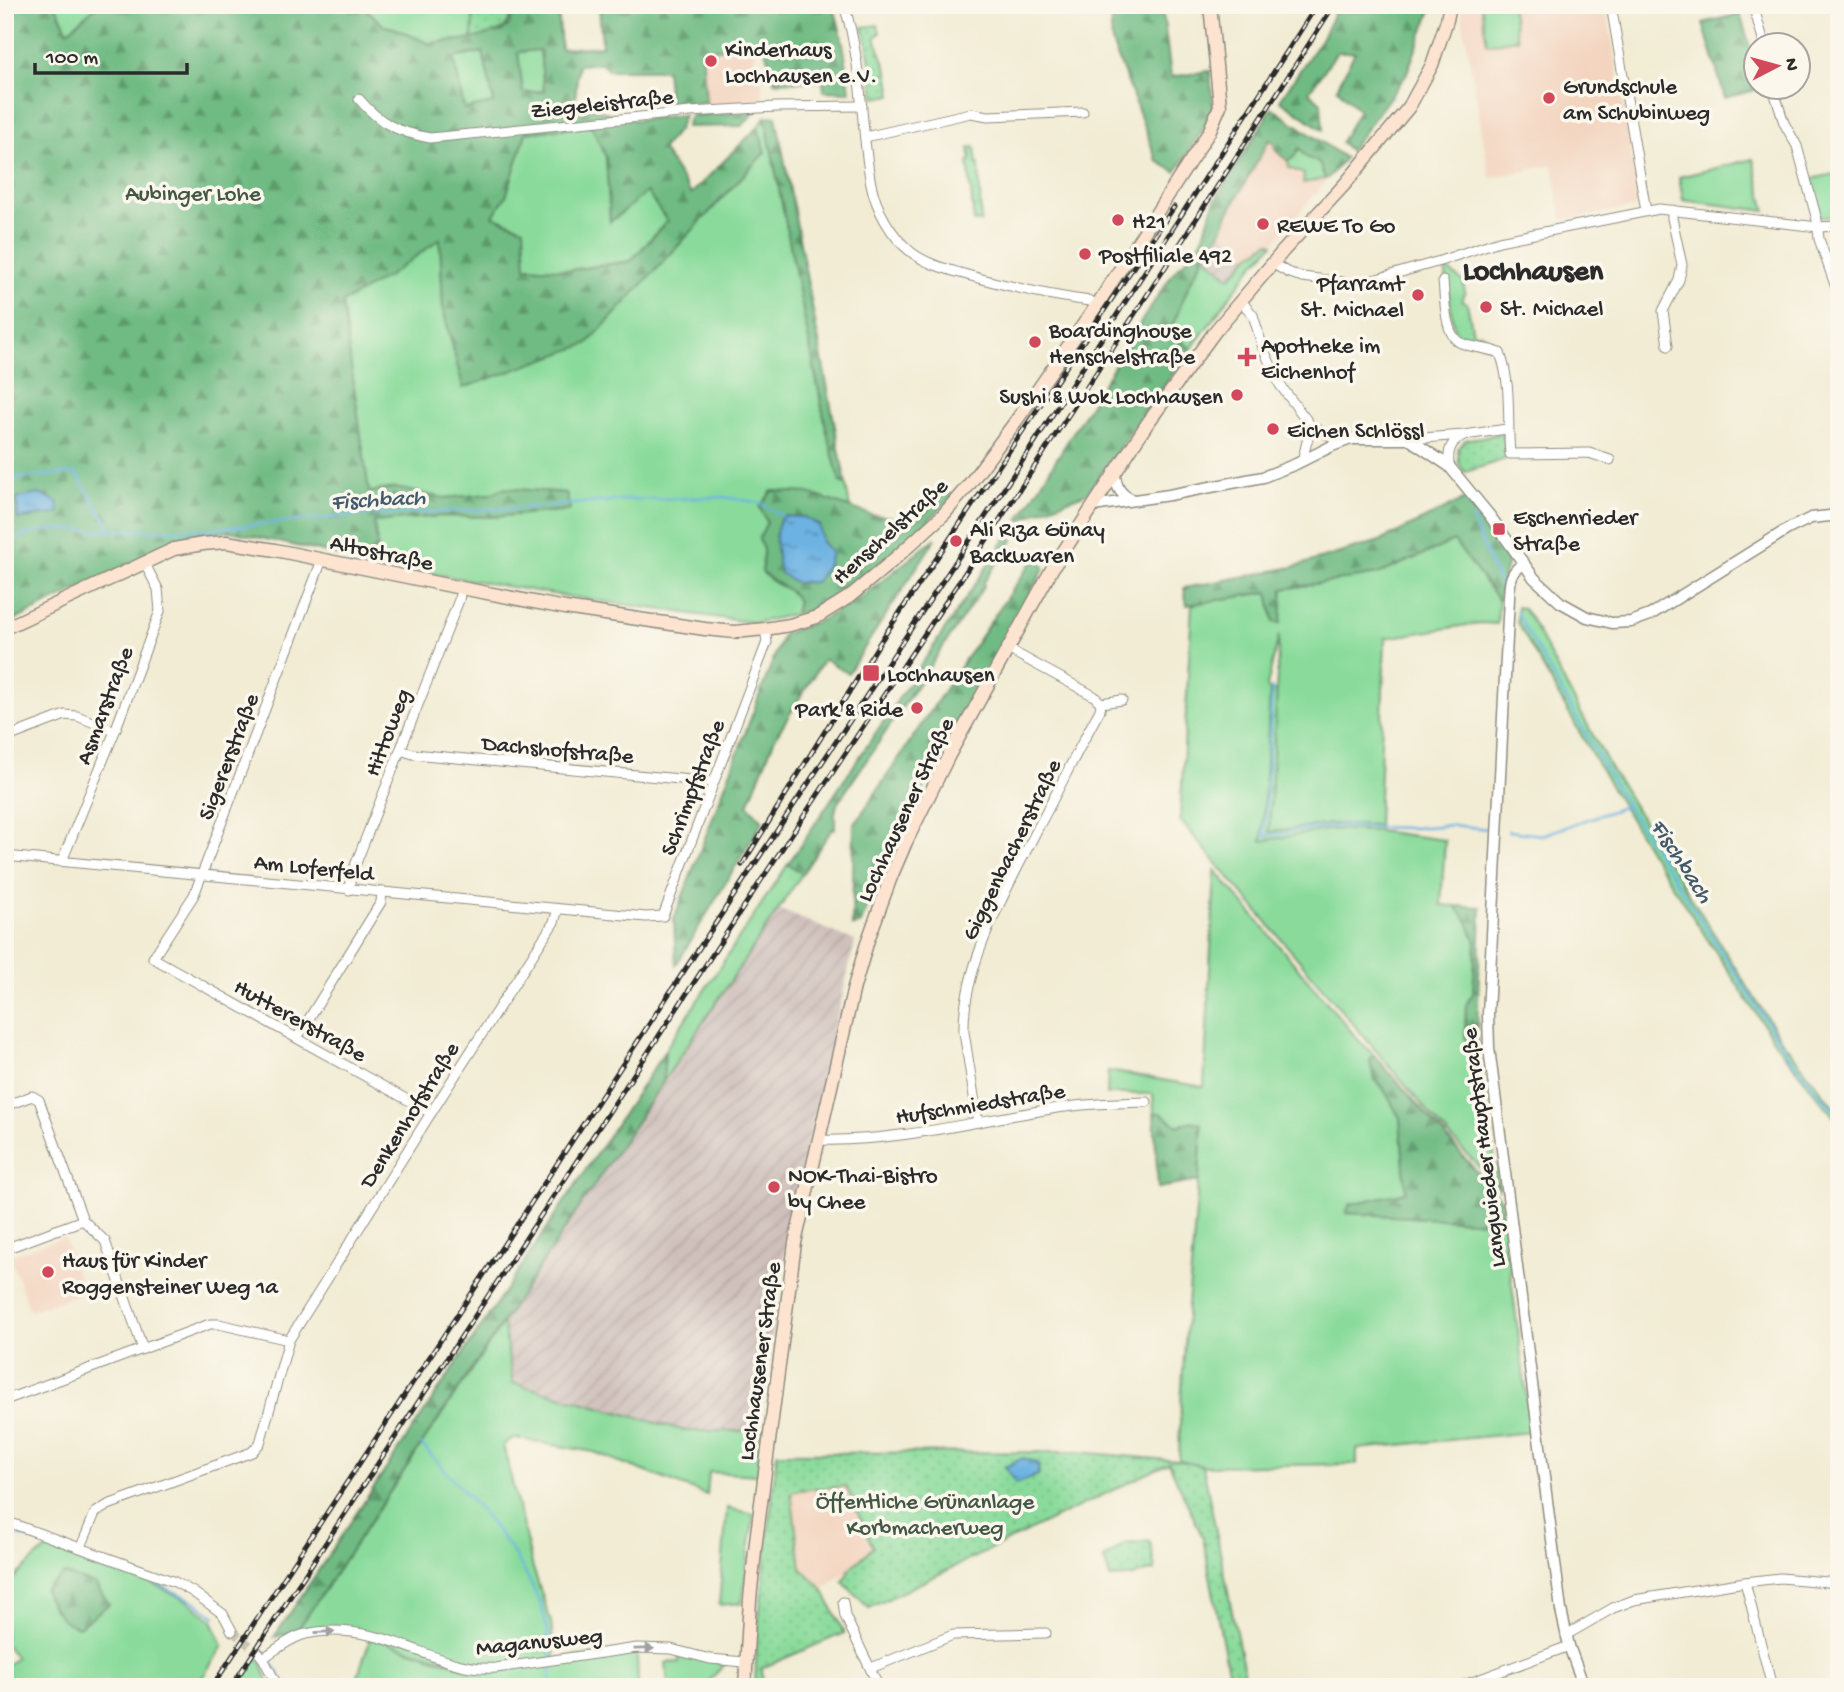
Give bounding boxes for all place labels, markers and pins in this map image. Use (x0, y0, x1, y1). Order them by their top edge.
place label: Kinderhaus Lochhausen e.V. (725, 38, 877, 91)
marker: Kinderhaus Lochhausen e.V. (703, 53, 719, 69)
place label: Grundschule am Schubinweg (1563, 75, 1710, 128)
marker: Grundschule am Schubinweg (1541, 90, 1557, 106)
place label: H21 (1132, 210, 1166, 237)
marker: H21 (1110, 212, 1126, 228)
place label: REWE To Go (1277, 214, 1395, 241)
marker: REWE To Go (1255, 216, 1271, 232)
place label: Postfiliale 492 (1098, 244, 1232, 271)
marker: Postfiliale 492 (1077, 246, 1093, 262)
place label: Pfarramt St. Michael (1300, 272, 1406, 325)
marker: Pfarramt St. Michael (1410, 287, 1426, 303)
place label: St. Michael (1500, 297, 1604, 324)
marker: St. Michael (1478, 299, 1494, 315)
place label: Boardinghouse Henschelstraße (1048, 319, 1196, 372)
marker: Boardinghouse Henschelstraße (1027, 334, 1043, 350)
place label: Apotheke im Eichenhof (1261, 334, 1380, 387)
marker: Apotheke im Eichenhof (1239, 349, 1255, 365)
place label: Sushi & Wok Lochhausen (999, 385, 1223, 412)
marker: Sushi & Wok Lochhausen (1229, 387, 1245, 403)
place label: Eichen Schlössl (1287, 419, 1425, 446)
marker: Eichen Schlössl (1265, 421, 1281, 437)
place label: Eschenrieder Straße (1513, 506, 1639, 559)
place label: Ali Rıza Günay Backwaren (969, 518, 1105, 571)
marker: Eschenrieder Straße (1491, 521, 1507, 537)
marker: Ali Rıza Günay Backwaren (948, 533, 964, 549)
marker: Lochhausen (861, 663, 881, 683)
place label: Lochhausen (887, 663, 995, 690)
place label: Park & Ride (794, 698, 904, 725)
marker: Park & Ride (909, 700, 925, 716)
place label: NOK-Thai-Bistro by Chee (788, 1164, 938, 1217)
marker: NOK-Thai-Bistro by Chee (766, 1179, 782, 1195)
place label: Haus für Kinder Roggensteiner Weg 1a (62, 1249, 279, 1302)
marker: Haus für Kinder Roggensteiner Weg 1a (40, 1264, 56, 1280)

